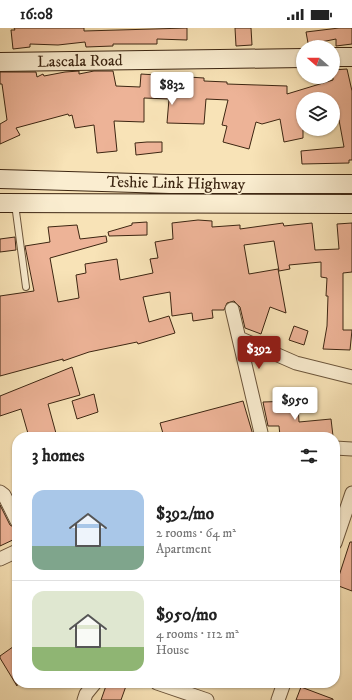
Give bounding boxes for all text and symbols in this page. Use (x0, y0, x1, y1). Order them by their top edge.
text: 16:08 (20, 5, 53, 24)
north arrow (296, 40, 340, 84)
map controls (296, 40, 340, 136)
street label: Lascala Road (37, 50, 123, 72)
pin: $832 (148, 72, 196, 106)
text: $832 (160, 77, 184, 93)
button: layers (296, 92, 340, 136)
street label: Teshie Link Highway (107, 172, 246, 194)
pin: $392 (235, 336, 283, 370)
text: $392 (247, 341, 271, 357)
pin: $950 (271, 387, 319, 421)
text: $950 (281, 392, 309, 408)
text: 3 homes (32, 445, 85, 467)
icon: filters (298, 445, 320, 467)
text: $392/mo (156, 503, 214, 525)
icon: home (64, 506, 112, 554)
text: 2 rooms · 64 m² (156, 525, 236, 541)
text: Apartment (156, 541, 211, 557)
text: $950/mo (156, 604, 217, 626)
icon: home (64, 607, 112, 655)
text: 4 rooms · 112 m² (156, 626, 239, 642)
text: House (156, 642, 189, 658)

